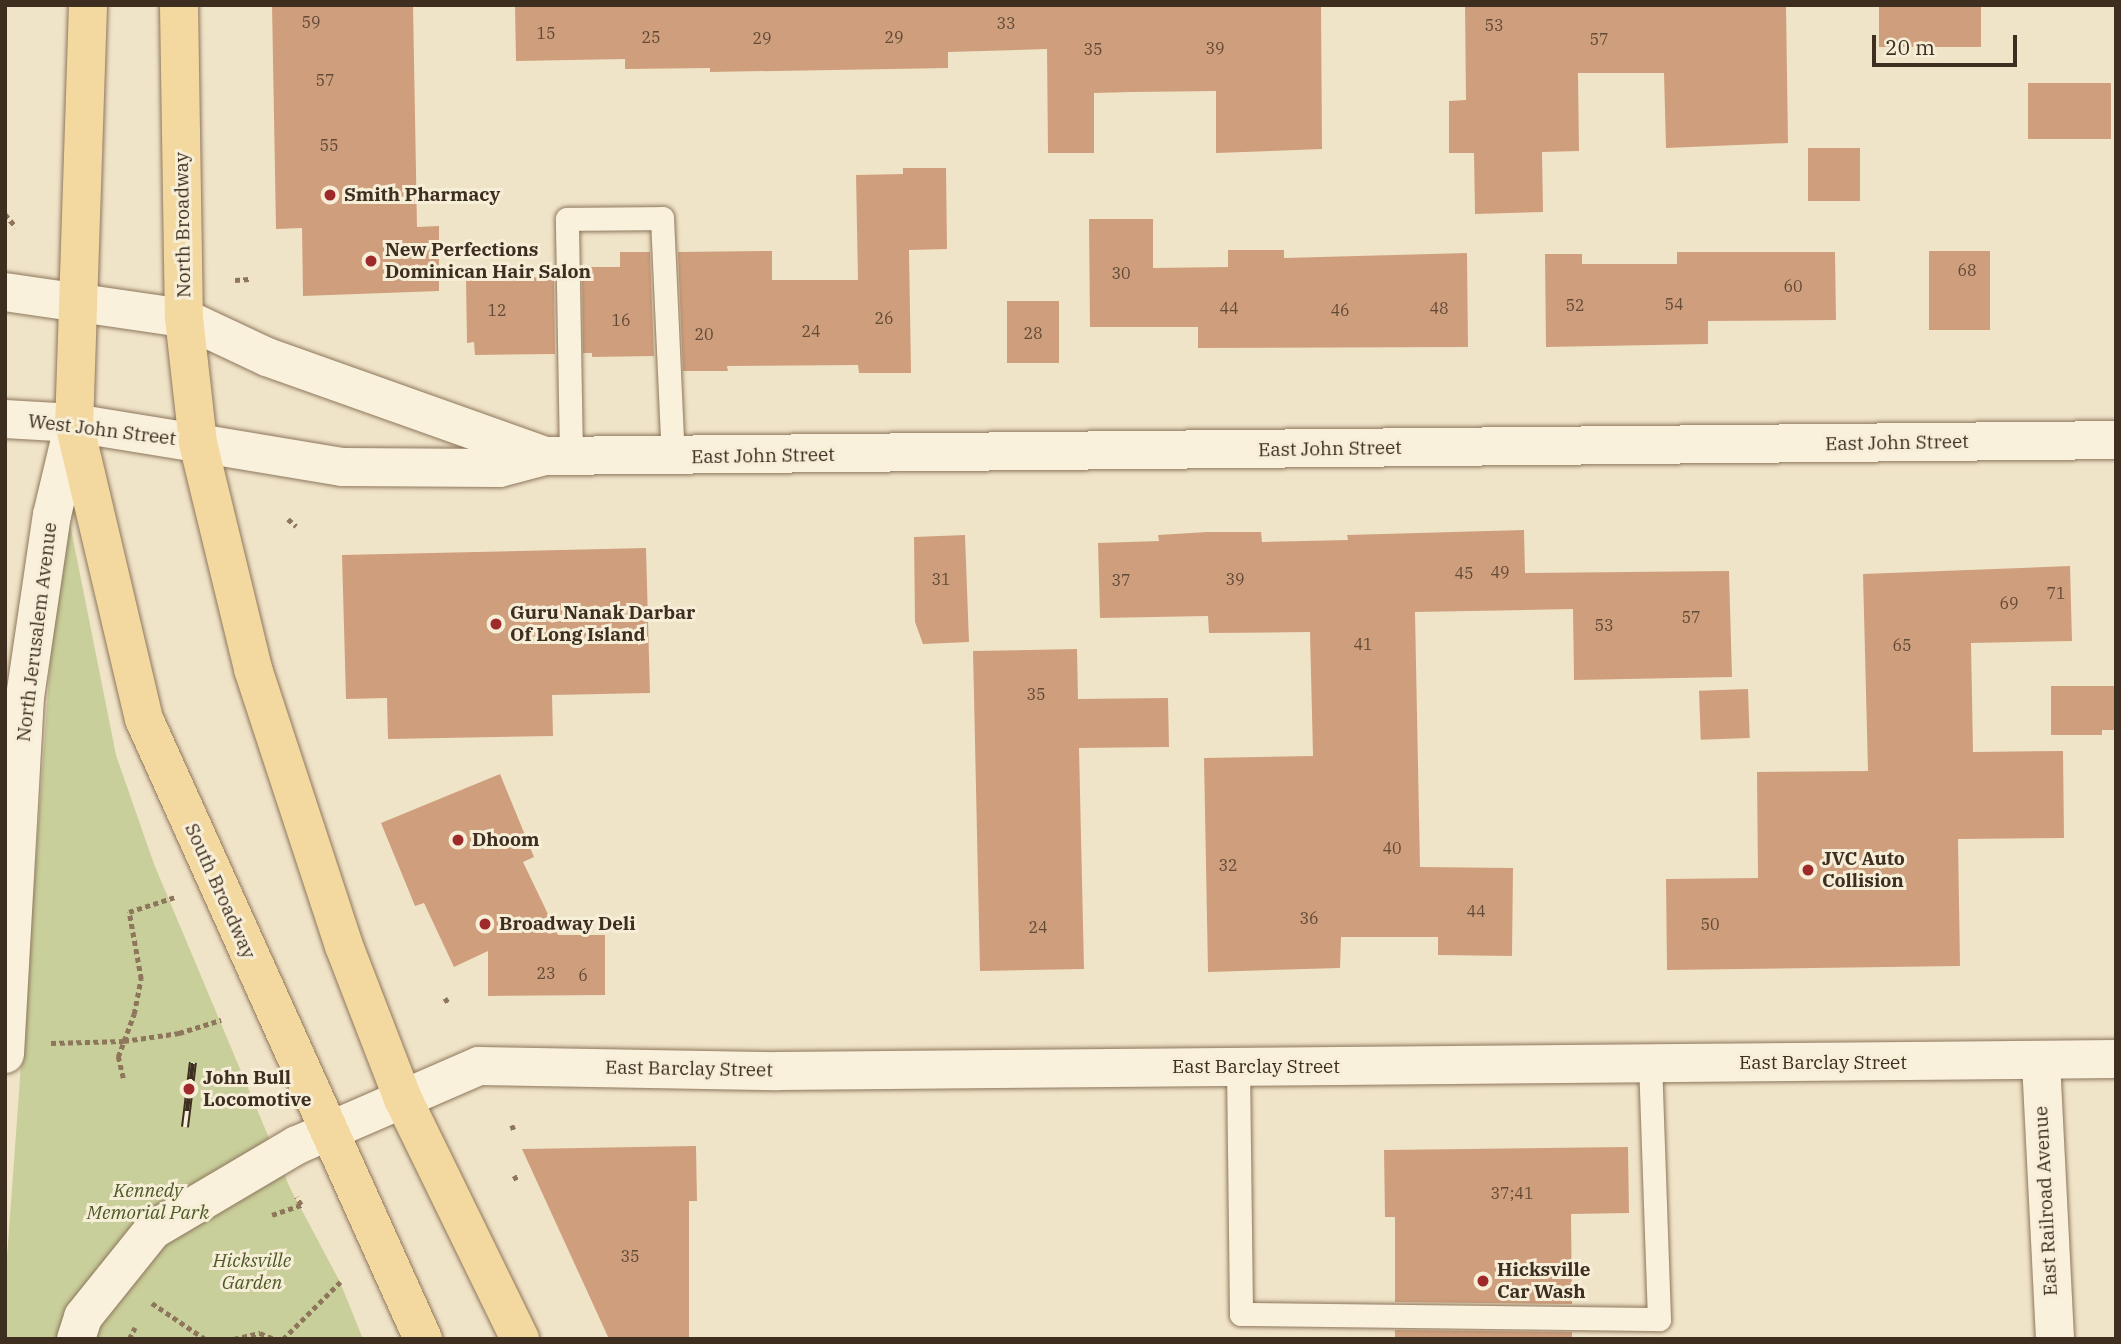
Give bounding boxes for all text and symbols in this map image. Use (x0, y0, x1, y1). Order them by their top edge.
house number: 59 (301, 12, 321, 32)
house number: 33 (996, 13, 1016, 33)
house number: 53 (1484, 15, 1504, 35)
scale bar (1876, 21, 2021, 65)
house number: 15 (536, 23, 556, 43)
house number: 25 (641, 27, 661, 47)
house number: 29 (884, 27, 904, 47)
house number: 29 (752, 28, 772, 48)
house number: 57 (1589, 29, 1609, 49)
text: 20 m (1885, 33, 1935, 61)
house number: 39 (1205, 38, 1225, 58)
house number: 35 (1083, 39, 1103, 59)
house number: 57 (315, 70, 335, 90)
house number: 55 (319, 135, 339, 155)
street label: North Broadway (170, 152, 196, 298)
place label: Smith Pharmacy (344, 184, 500, 206)
marker: Smith Pharmacy (322, 187, 338, 203)
place label: New Perfections Dominican Hair Salon (385, 239, 591, 283)
marker: New Perfections Dominican Hair Salon (363, 253, 379, 269)
house number: 68 (1957, 260, 1977, 280)
house number: 30 (1111, 263, 1131, 283)
house number: 60 (1783, 276, 1803, 296)
house number: 54 (1664, 294, 1684, 314)
house number: 52 (1565, 295, 1585, 315)
house number: 44 (1219, 298, 1239, 318)
house number: 48 (1429, 298, 1449, 318)
house number: 12 (487, 300, 507, 320)
house number: 46 (1330, 300, 1350, 320)
house number: 26 (874, 308, 894, 328)
house number: 16 (611, 310, 631, 330)
house number: 24 (801, 321, 821, 341)
house number: 28 (1023, 323, 1043, 343)
house number: 20 (694, 324, 714, 344)
street label: West John Street (27, 410, 177, 450)
street label: East John Street (1825, 430, 1969, 456)
street label: East John Street (1258, 436, 1402, 462)
street label: East John Street (691, 443, 835, 469)
street label: North Jerusalem Avenue (12, 521, 62, 743)
house number: 49 (1490, 562, 1510, 582)
house number: 45 (1454, 563, 1474, 583)
house number: 31 (931, 569, 951, 589)
house number: 39 (1225, 569, 1245, 589)
house number: 37 (1111, 570, 1131, 590)
house number: 71 (2046, 583, 2066, 603)
house number: 69 (1999, 593, 2019, 613)
place label: Guru Nanak Darbar Of Long Island (510, 602, 695, 646)
house number: 57 (1681, 607, 1701, 627)
house number: 53 (1594, 615, 1614, 635)
marker: Guru Nanak Darbar Of Long Island (488, 616, 504, 632)
house number: 41 (1353, 634, 1373, 654)
house number: 65 (1892, 635, 1912, 655)
house number: 35 (1026, 684, 1046, 704)
street label: South Broadway (180, 820, 260, 962)
place label: Dhoom (472, 829, 539, 851)
marker: Dhoom (450, 832, 466, 848)
house number: 40 (1382, 838, 1402, 858)
place label: JVC Auto Collision (1822, 848, 1905, 892)
house number: 32 (1218, 855, 1238, 875)
marker: JVC Auto Collision (1800, 862, 1816, 878)
house number: 44 (1466, 901, 1486, 921)
house number: 36 (1299, 908, 1319, 928)
place label: Broadway Deli (499, 913, 636, 935)
house number: 50 (1700, 914, 1720, 934)
marker: Broadway Deli (477, 916, 493, 932)
house number: 24 (1028, 917, 1048, 937)
house number: 23 (536, 963, 556, 983)
house number: 6 (578, 965, 588, 985)
street label: East Barclay Street (1739, 1052, 1907, 1074)
street label: East Barclay Street (605, 1056, 773, 1082)
street label: East Barclay Street (1172, 1056, 1340, 1078)
place label: John Bull Locomotive (203, 1067, 311, 1111)
marker: John Bull Locomotive (181, 1081, 197, 1097)
street label: East Railroad Avenue (2030, 1105, 2062, 1297)
park label: Kennedy Memorial Park (87, 1180, 209, 1224)
house number: 37;41 (1490, 1183, 1534, 1203)
house number: 35 (620, 1246, 640, 1266)
park label: Hicksville Garden (213, 1250, 291, 1294)
place label: Hicksville Car Wash (1497, 1259, 1590, 1303)
marker: Hicksville Car Wash (1475, 1273, 1491, 1289)

